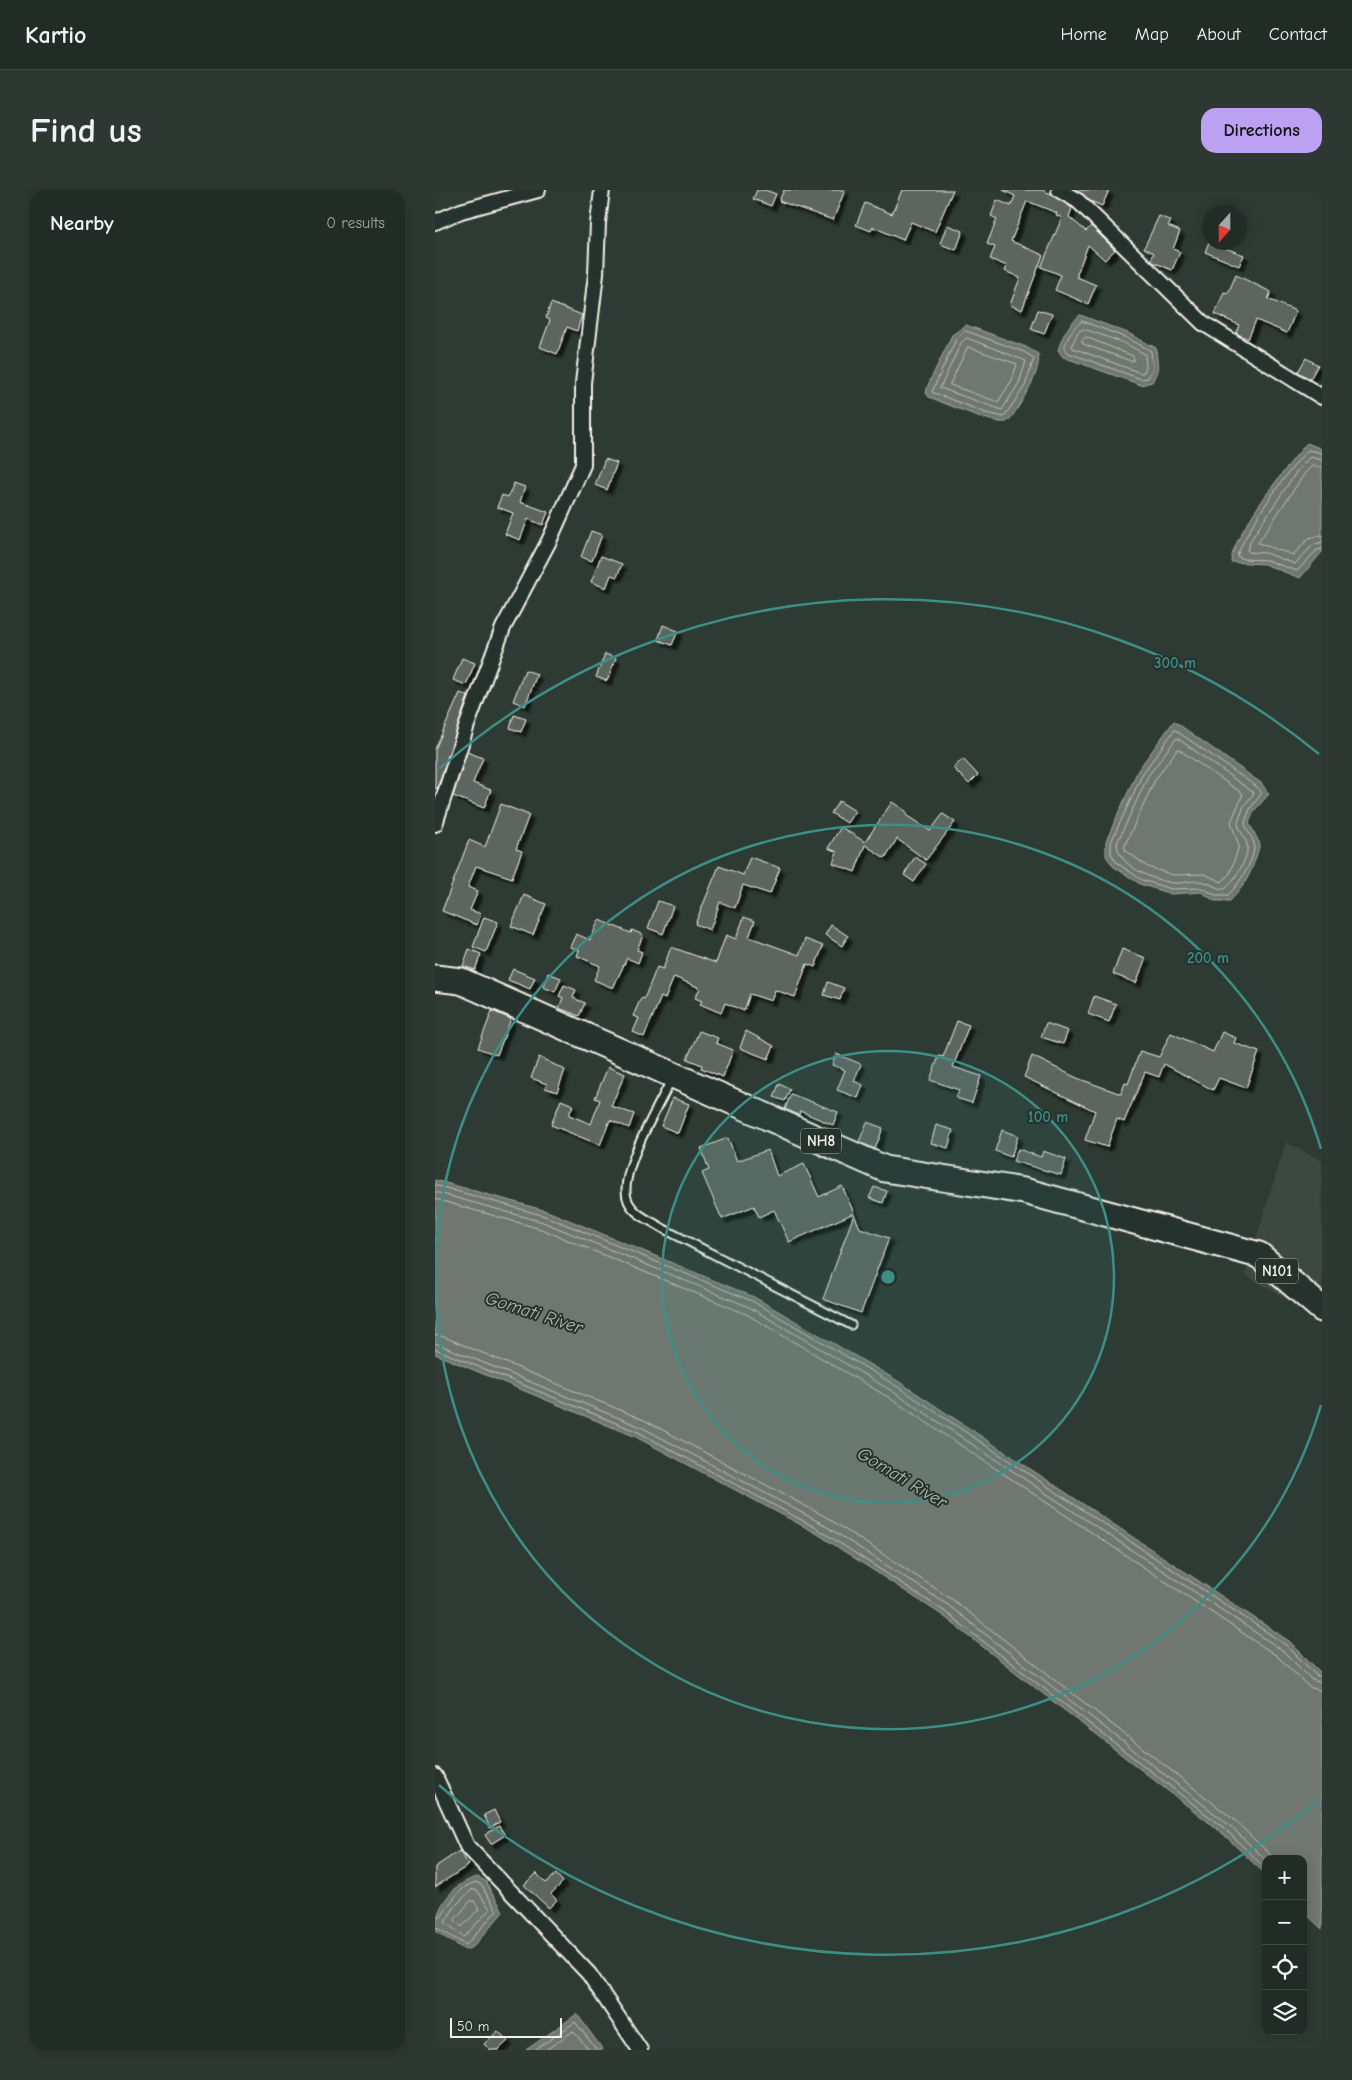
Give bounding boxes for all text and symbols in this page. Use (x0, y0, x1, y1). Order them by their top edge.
text: Kartio (25, 21, 87, 49)
text: Home (1060, 24, 1107, 45)
text: Map (1135, 24, 1169, 45)
text: About (1197, 24, 1241, 45)
text: Contact (1269, 24, 1327, 45)
button: Directions (1201, 108, 1322, 153)
text: Find us (30, 110, 142, 151)
north arrow (1202, 205, 1247, 250)
text: Nearby (50, 211, 114, 235)
text: 0 results (326, 214, 385, 232)
text: 300 m (1154, 654, 1196, 672)
text: 200 m (1187, 949, 1229, 967)
text: 100 m (1028, 1108, 1068, 1126)
road number: NH8 (801, 1128, 841, 1154)
road number: N101 (1256, 1258, 1298, 1284)
centre of rings (879, 1268, 897, 1286)
water label: Gomati River (483, 1287, 586, 1339)
water label: Gomati River (853, 1443, 951, 1513)
map controls (1262, 1855, 1307, 2035)
button: + (1262, 1855, 1307, 1900)
button: − (1262, 1900, 1307, 1945)
button: locate (1262, 1945, 1307, 1990)
button: layers (1262, 1990, 1307, 2035)
scale bar (450, 2015, 563, 2038)
text: 50 m (457, 2018, 489, 2035)

